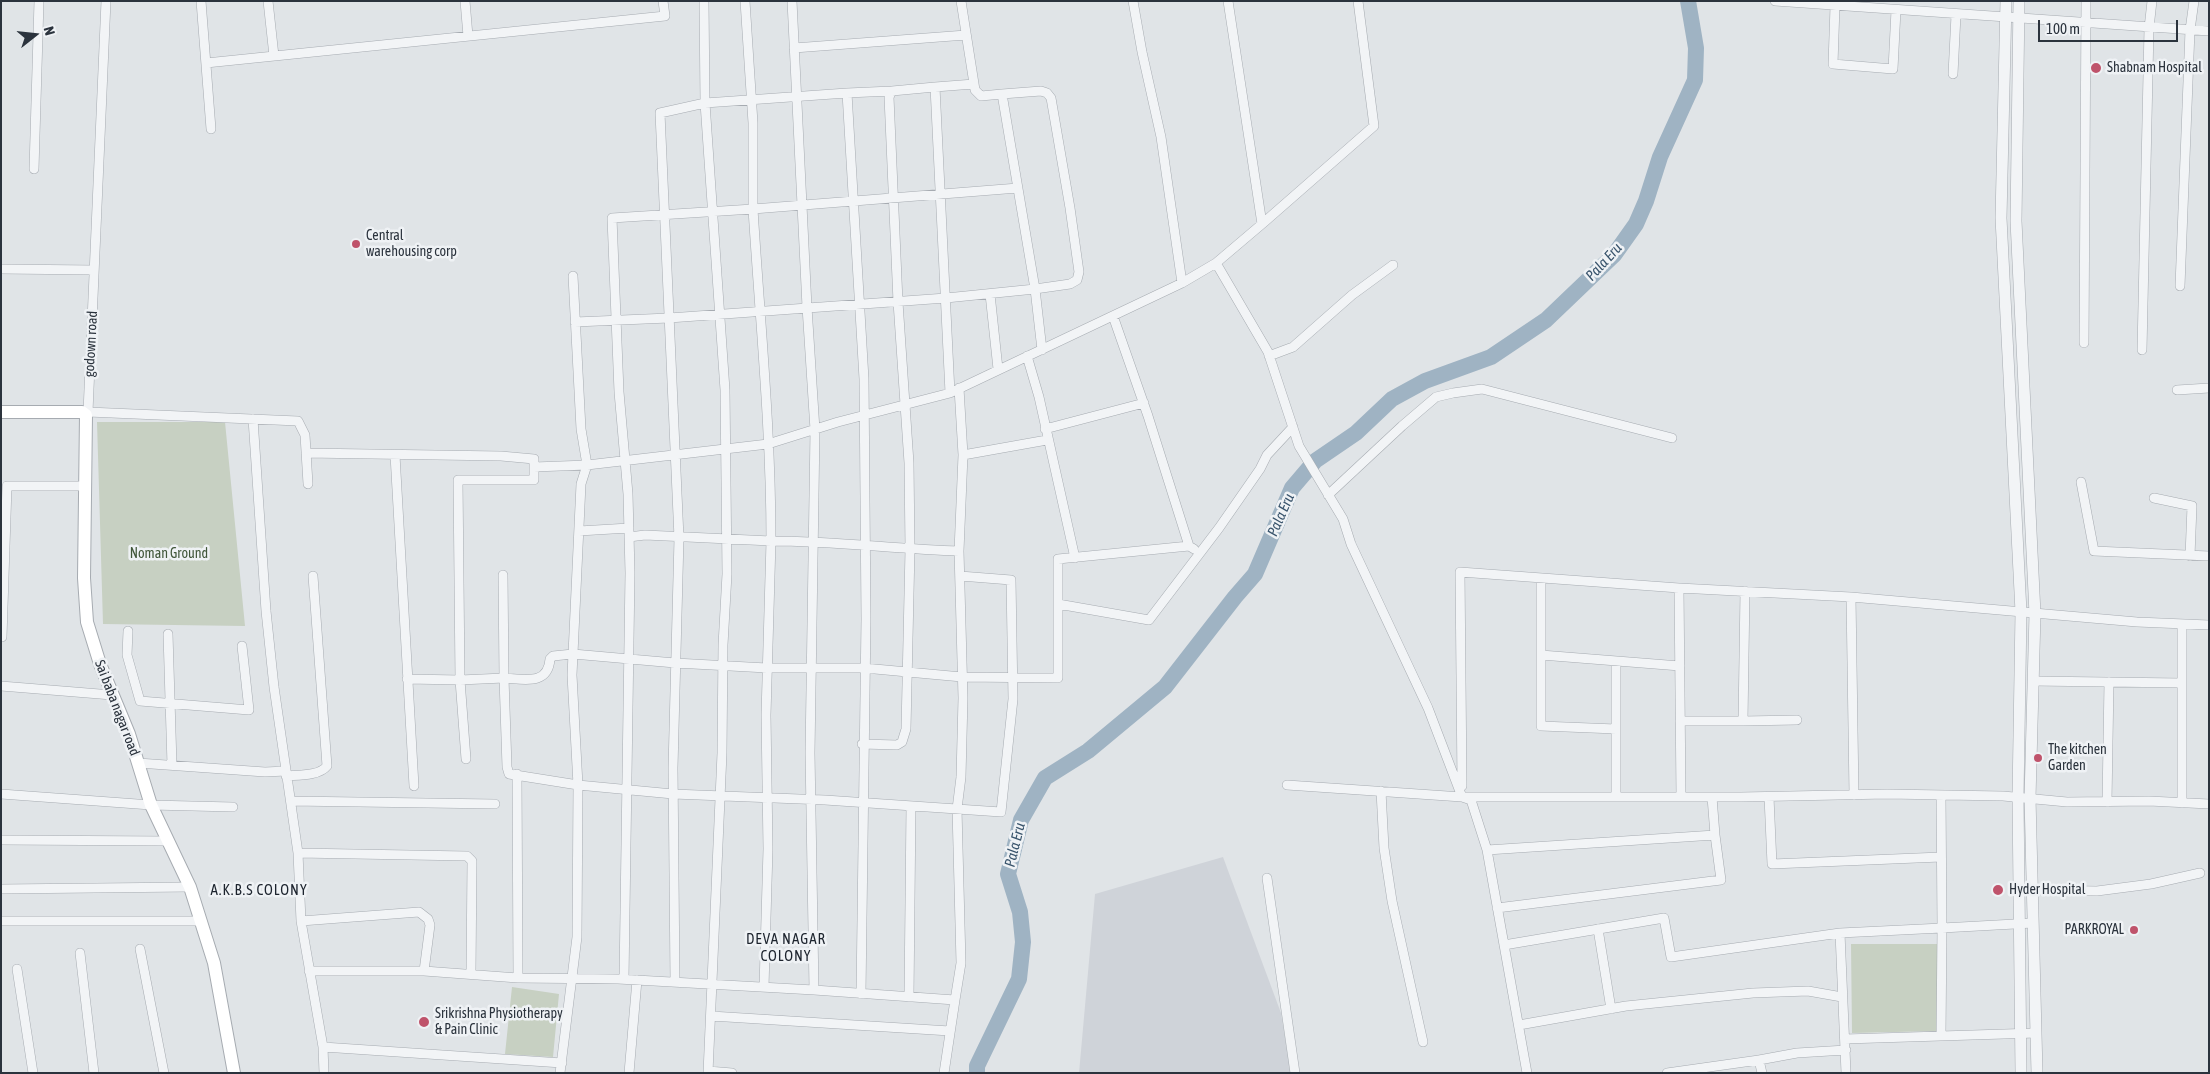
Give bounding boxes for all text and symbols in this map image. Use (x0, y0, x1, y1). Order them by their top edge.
north arrow (10, 10, 60, 60)
scale bar (2040, 10, 2180, 42)
text: 100 m (2046, 20, 2080, 37)
text: N (41, 25, 58, 37)
place label: Shabnam Hospital (2107, 60, 2202, 76)
marker: Shabnam Hospital (2089, 61, 2103, 75)
place label: Central warehousing corp (366, 228, 457, 260)
marker: Central warehousing corp (350, 238, 362, 250)
water label: Pala Eru (1582, 239, 1626, 285)
street label: godown road (81, 310, 101, 378)
water label: Pala Eru (1264, 491, 1298, 539)
park label: Noman Ground (130, 546, 208, 562)
street label: Sai baba nagar road (91, 658, 143, 758)
place label: The kitchen Garden (2048, 742, 2107, 774)
marker: The kitchen Garden (2032, 752, 2044, 764)
water label: Pala Eru (1001, 821, 1029, 869)
district label: A.K.B.S COLONY (209, 881, 309, 899)
place label: Hyder Hospital (2009, 882, 2086, 898)
marker: Hyder Hospital (1991, 883, 2005, 897)
place label: PARKROYAL (2065, 922, 2124, 938)
marker: PARKROYAL (2128, 924, 2140, 936)
district label: DEVA NAGAR COLONY (745, 930, 827, 965)
place label: Srikrishna Physiotherapy & Pain Clinic (435, 1006, 563, 1038)
marker: Srikrishna Physiotherapy & Pain Clinic (417, 1015, 431, 1029)

